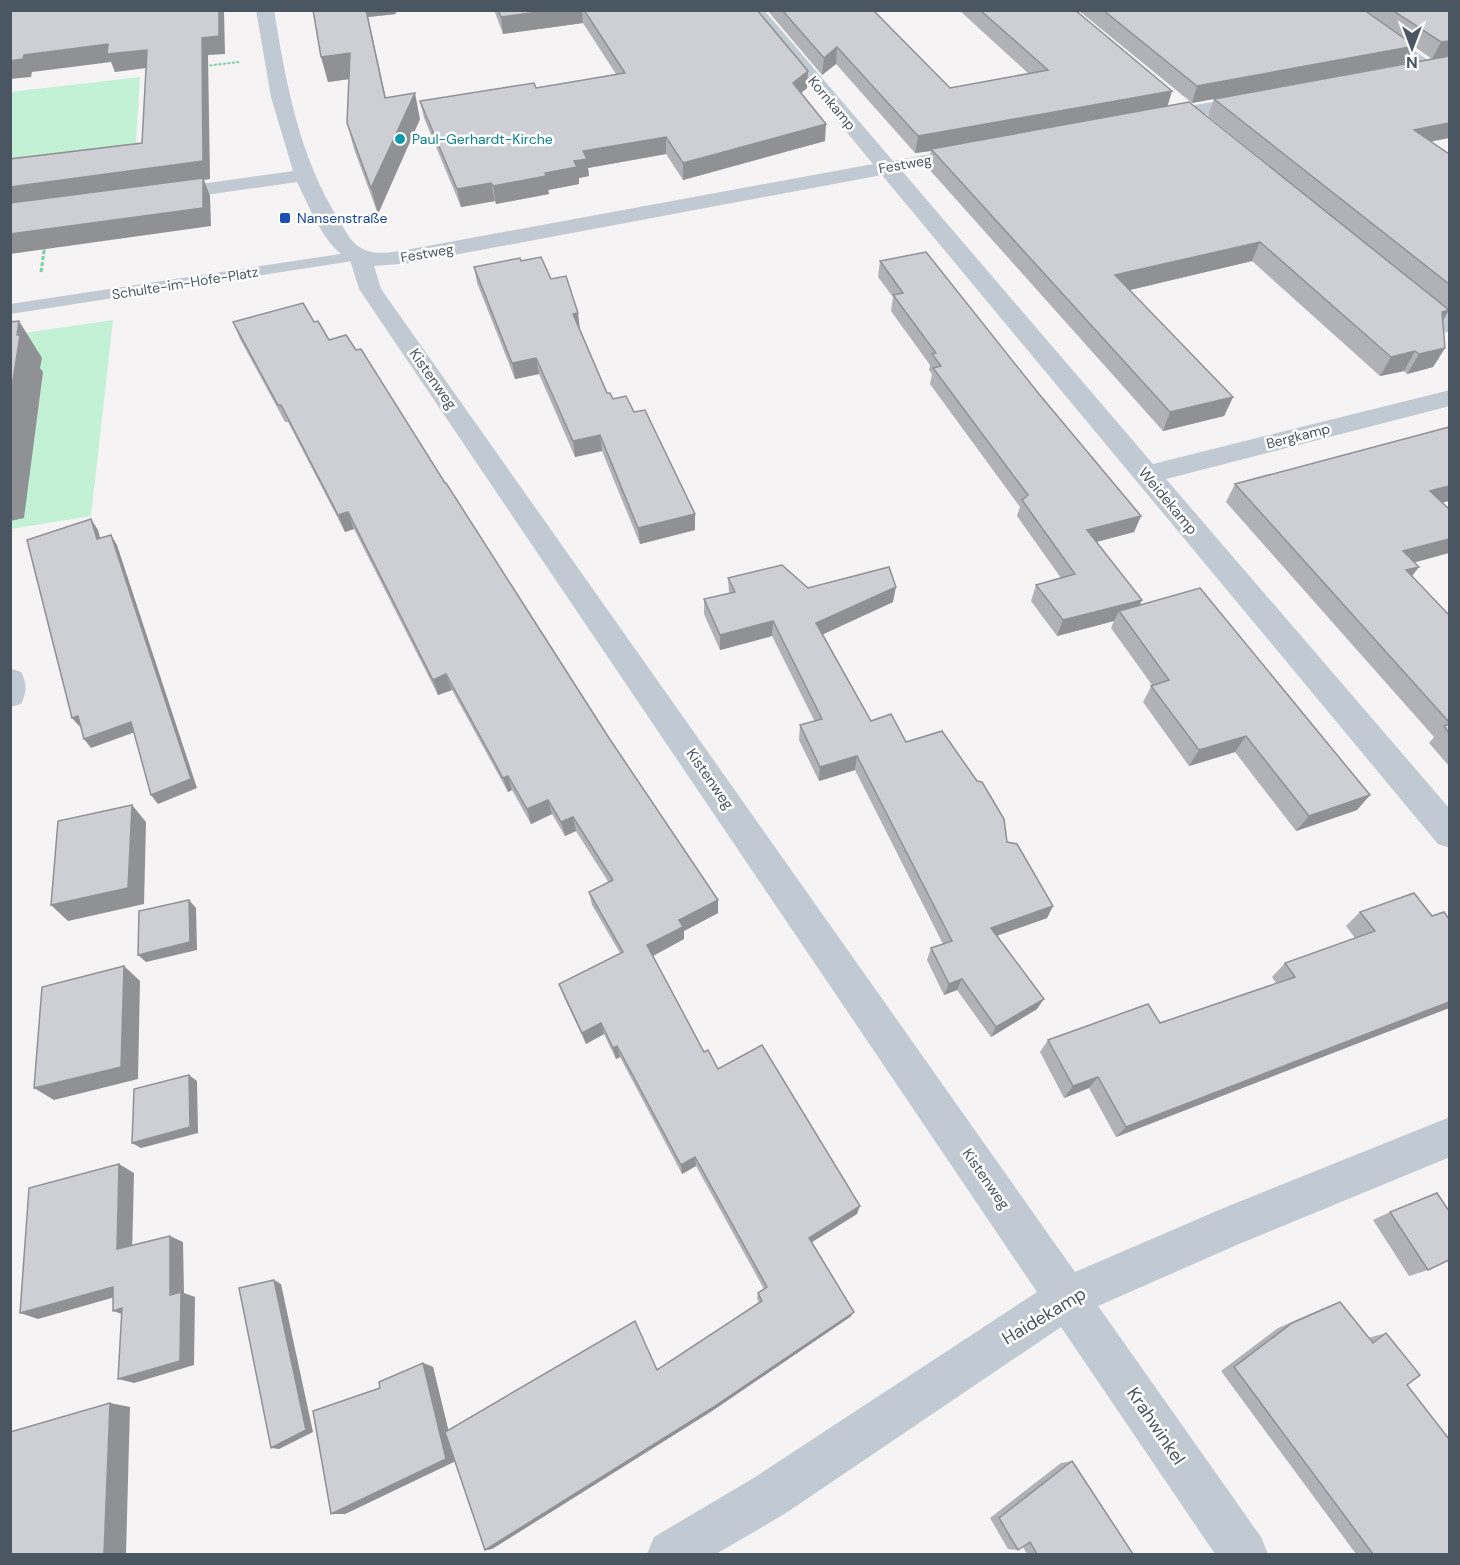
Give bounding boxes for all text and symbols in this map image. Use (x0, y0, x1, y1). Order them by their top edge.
north arrow (1382, 18, 1442, 78)
text: N (1406, 52, 1418, 73)
street label: Kornkamp (804, 72, 860, 134)
place label: Paul-Gerhardt-Kirche (412, 130, 553, 148)
marker: Paul-Gerhardt-Kirche (393, 132, 407, 146)
street label: Festweg (877, 150, 933, 178)
place label: Nansenstraße (297, 209, 387, 227)
marker: Nansenstraße (278, 211, 292, 225)
street label: Festweg (399, 239, 455, 267)
street label: Schulte-im-Hofe-Platz (111, 263, 259, 303)
street label: Kistenweg (405, 344, 461, 414)
street label: Bergkamp (1264, 419, 1332, 453)
street label: Weidekamp (1134, 463, 1202, 539)
street label: Kistenweg (682, 744, 738, 814)
street label: Kistenweg (958, 1144, 1014, 1214)
street label: Haidekamp (998, 1282, 1090, 1350)
street label: Krahwinkel (1121, 1383, 1191, 1469)

